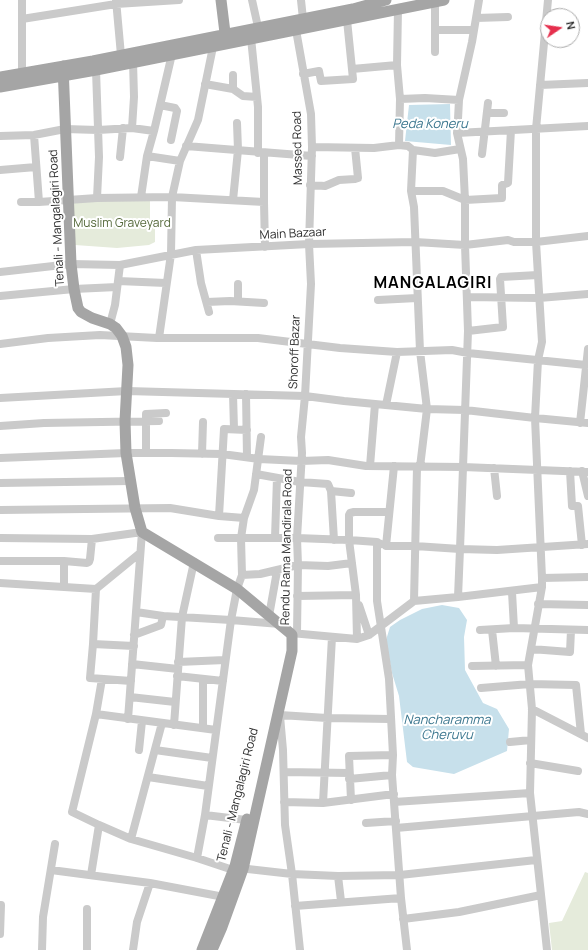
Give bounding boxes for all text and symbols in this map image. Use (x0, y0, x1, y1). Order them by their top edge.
north arrow (540, 8, 580, 48)
text: N (563, 20, 579, 31)
street label: Massed Road (290, 111, 306, 185)
water label: Peda Koneru (392, 116, 468, 132)
street label: Tenali - Mangalagiri Road (46, 149, 68, 287)
park label: Muslim Graveyard (73, 217, 171, 231)
street label: Main Bazaar (259, 225, 327, 243)
district label: MANGALAGIRI (373, 274, 493, 294)
street label: Shoroff Bazar (287, 315, 303, 389)
street label: Rendu Rama Mandirala Road (278, 469, 296, 625)
water label: Nancharamma Cheruvu (404, 712, 490, 743)
street label: Tenali - Mangalagiri Road (214, 727, 262, 863)

